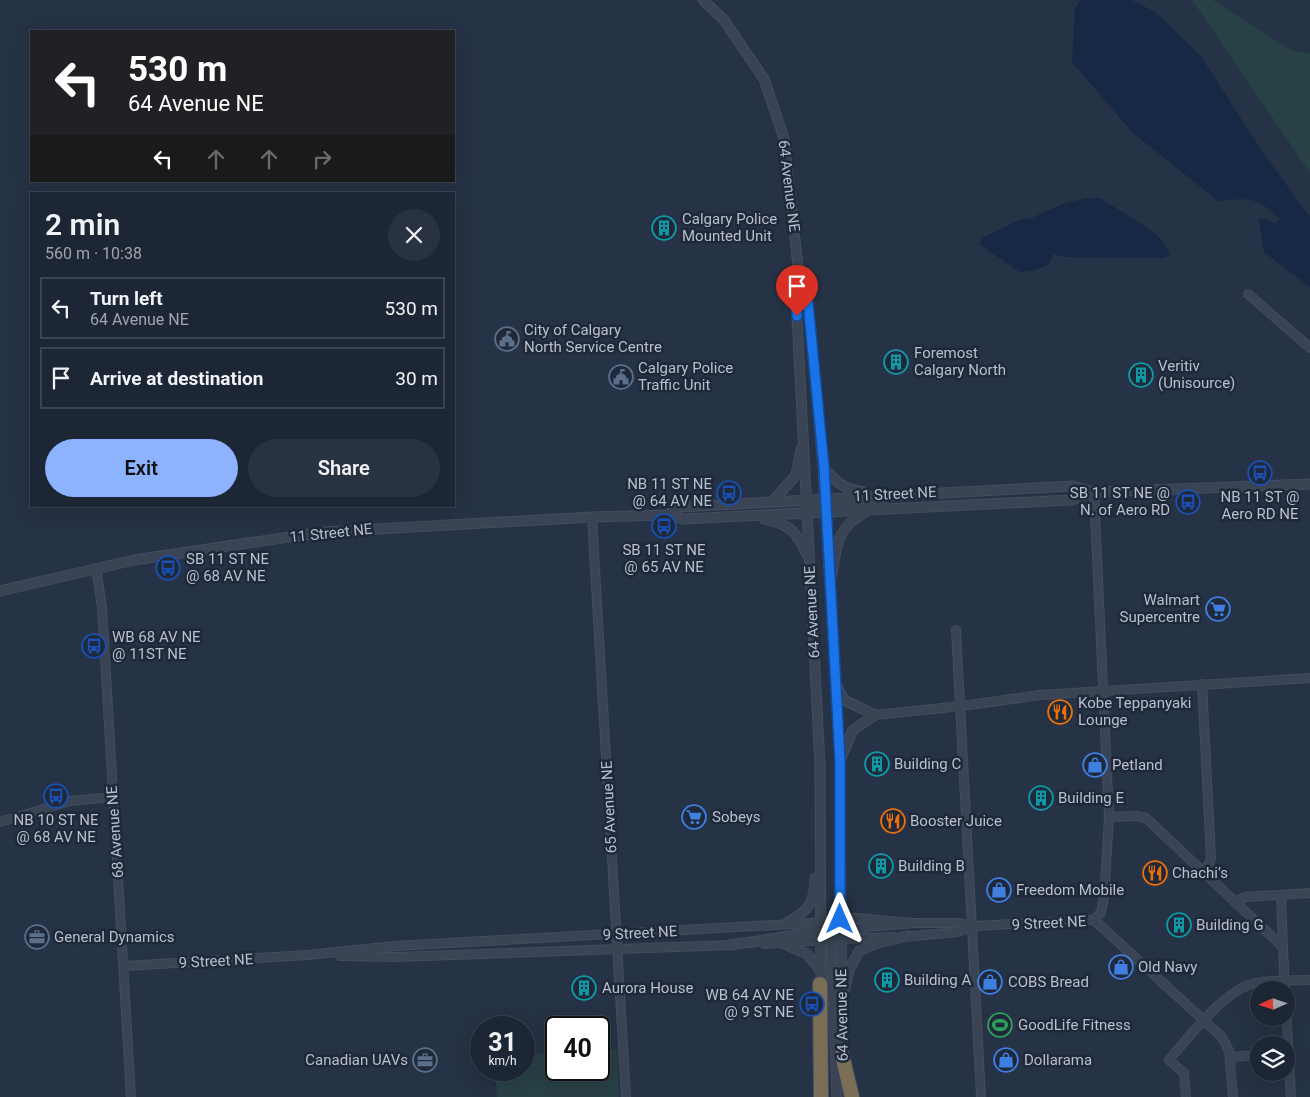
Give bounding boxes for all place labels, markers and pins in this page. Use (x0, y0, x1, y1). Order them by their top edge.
place label: Calgary Police Mounted Unit (682, 210, 777, 245)
building icon: Calgary Police Mounted Unit (651, 215, 677, 241)
pin (776, 265, 818, 316)
place label: City of Calgary North Service Centre (524, 321, 662, 356)
public building icon: City of Calgary North Service Centre (494, 326, 520, 352)
place label: Foremost Calgary North (914, 344, 1006, 379)
building icon: Foremost Calgary North (883, 349, 909, 375)
place label: Veritiv (Unisource) (1158, 357, 1235, 392)
place label: Calgary Police Traffic Unit (638, 359, 733, 394)
building icon: Veritiv (Unisource) (1128, 362, 1154, 388)
public building icon: Calgary Police Traffic Unit (608, 364, 634, 390)
bus stop icon: NB 11 ST @ Aero RD NE (1247, 460, 1273, 486)
place label: NB 11 ST NE @ 64 AV NE (627, 475, 712, 510)
bus stop icon: NB 11 ST NE @ 64 AV NE (716, 480, 742, 506)
place label: SB 11 ST NE @ N. of Aero RD (1070, 484, 1170, 519)
place label: NB 11 ST @ Aero RD NE (1220, 488, 1300, 523)
bus stop icon: SB 11 ST NE @ N. of Aero RD (1175, 489, 1201, 515)
bus stop icon: SB 11 ST NE @ 65 AV NE (651, 513, 677, 539)
place label: SB 11 ST NE @ 65 AV NE (622, 541, 706, 576)
place label: SB 11 ST NE @ 68 AV NE (186, 550, 270, 585)
bus stop icon: SB 11 ST NE @ 68 AV NE (155, 555, 181, 581)
place label: Walmart Supercentre (1120, 591, 1200, 626)
supermarket icon: Walmart Supercentre (1205, 596, 1231, 622)
place label: WB 68 AV NE @ 11ST NE (112, 628, 201, 663)
bus stop icon: WB 68 AV NE @ 11ST NE (81, 633, 107, 659)
place label: Kobe Teppanyaki Lounge (1078, 694, 1191, 729)
restaurant icon: Kobe Teppanyaki Lounge (1047, 699, 1073, 725)
building icon: Building C (864, 751, 890, 777)
shop icon: Petland (1082, 752, 1108, 778)
place label: Building C (894, 755, 961, 773)
place label: Petland (1112, 756, 1163, 774)
bus stop icon: NB 10 ST NE @ 68 AV NE (43, 783, 69, 809)
building icon: Building E (1028, 785, 1054, 811)
place label: Building E (1058, 789, 1124, 807)
supermarket icon: Sobeys (681, 804, 707, 830)
place label: Sobeys (712, 808, 761, 826)
restaurant icon: Booster Juice (880, 808, 906, 834)
place label: NB 10 ST NE @ 68 AV NE (14, 811, 99, 846)
place label: Booster Juice (910, 812, 1002, 830)
building icon: Building B (868, 853, 894, 879)
place label: Building B (898, 857, 965, 875)
restaurant icon: Chachi’s (1142, 860, 1168, 886)
place label: Chachi’s (1172, 864, 1228, 882)
shop icon: Freedom Mobile (986, 877, 1012, 903)
place label: Freedom Mobile (1016, 881, 1124, 899)
building icon: Building G (1166, 912, 1192, 938)
place label: Building G (1196, 916, 1264, 934)
office icon: General Dynamics (24, 924, 50, 950)
place label: General Dynamics (54, 928, 175, 946)
shop icon: Old Navy (1108, 954, 1134, 980)
place label: Old Navy (1138, 958, 1197, 976)
building icon: Building A (874, 967, 900, 993)
shop icon: COBS Bread (977, 969, 1003, 995)
place label: Building A (904, 971, 971, 989)
place label: COBS Bread (1008, 973, 1089, 991)
building icon: Aurora House (571, 975, 597, 1001)
place label: Aurora House (602, 979, 693, 997)
place label: WB 64 AV NE @ 9 ST NE (705, 986, 794, 1021)
bus stop icon: WB 64 AV NE @ 9 ST NE (799, 991, 825, 1017)
sports icon: GoodLife Fitness (987, 1012, 1013, 1038)
place label: GoodLife Fitness (1018, 1016, 1131, 1034)
office icon: Canadian UAVs (412, 1047, 438, 1073)
shop icon: Dollarama (993, 1047, 1019, 1073)
place label: Canadian UAVs (305, 1051, 408, 1069)
place label: Dollarama (1024, 1051, 1092, 1069)

